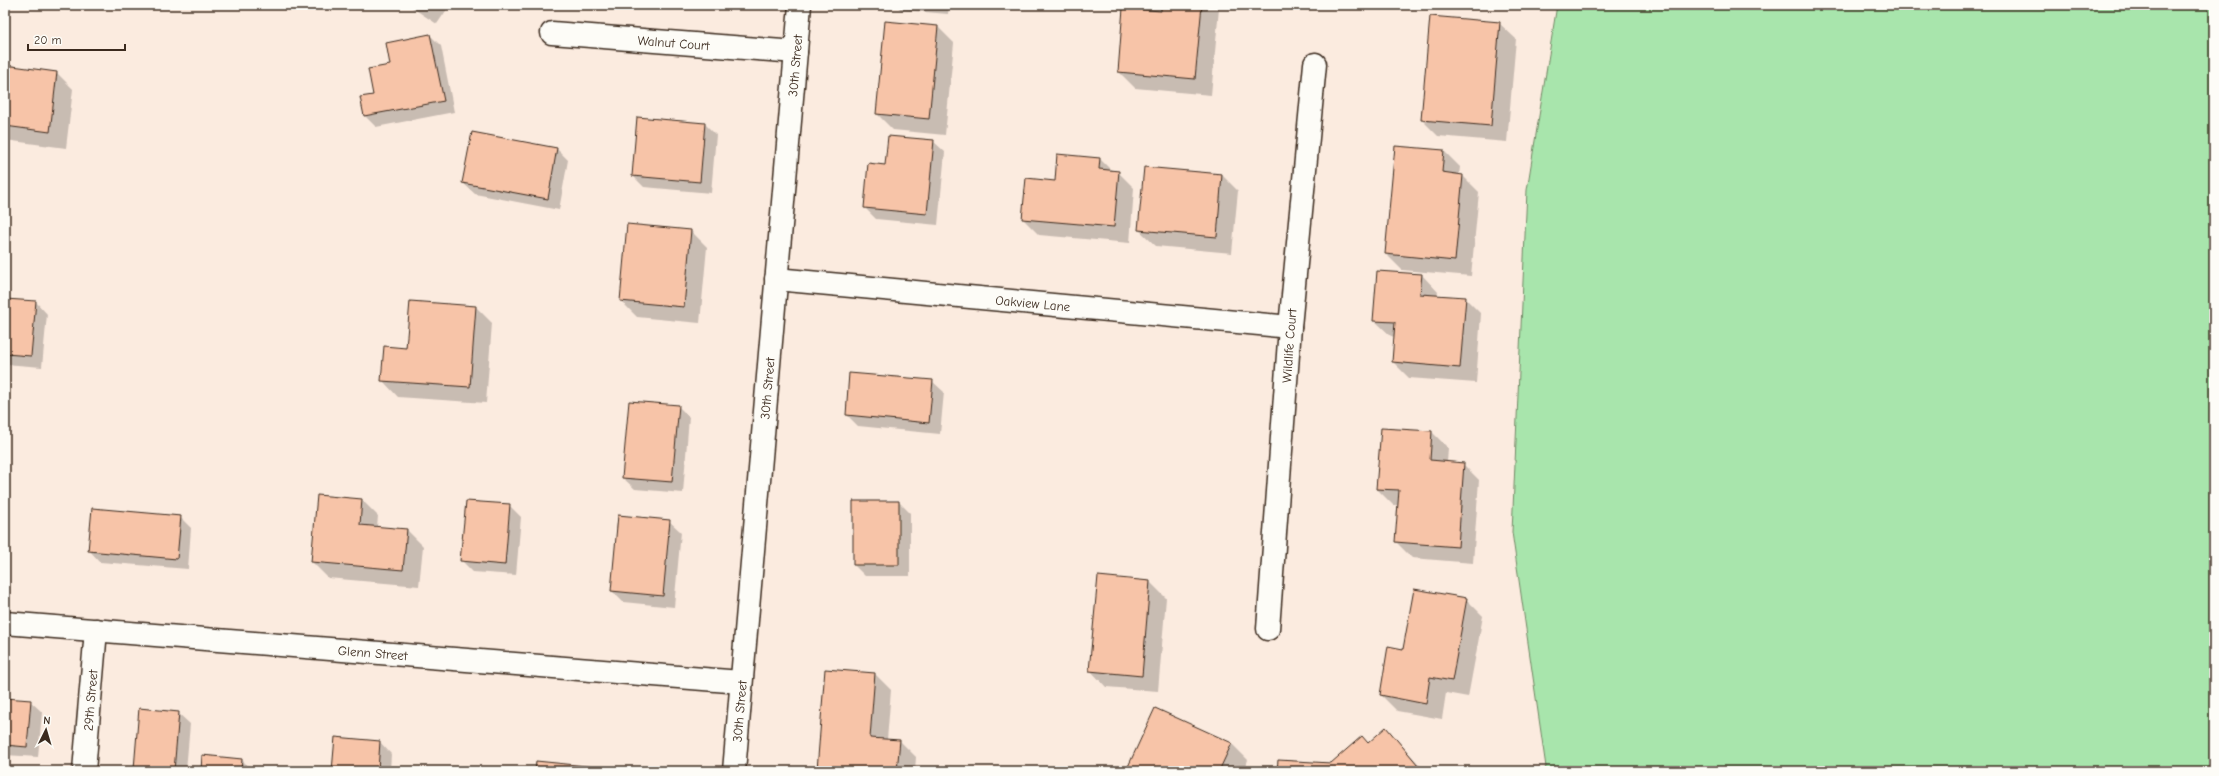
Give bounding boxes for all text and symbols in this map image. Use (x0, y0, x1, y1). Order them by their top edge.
scale bar (28, 26, 125, 52)
text: 20 m (34, 33, 62, 47)
street label: Walnut Court (637, 33, 711, 53)
street label: 30th Street (785, 33, 806, 97)
street label: Oakview Lane (995, 293, 1071, 314)
street label: Wildlife Court (1279, 307, 1300, 383)
street label: 30th Street (757, 356, 778, 420)
street label: Glenn Street (337, 643, 410, 663)
street label: 29th Street (80, 668, 101, 731)
street label: 30th Street (730, 678, 750, 743)
north arrow (26, 710, 66, 750)
text: N (43, 714, 51, 727)

